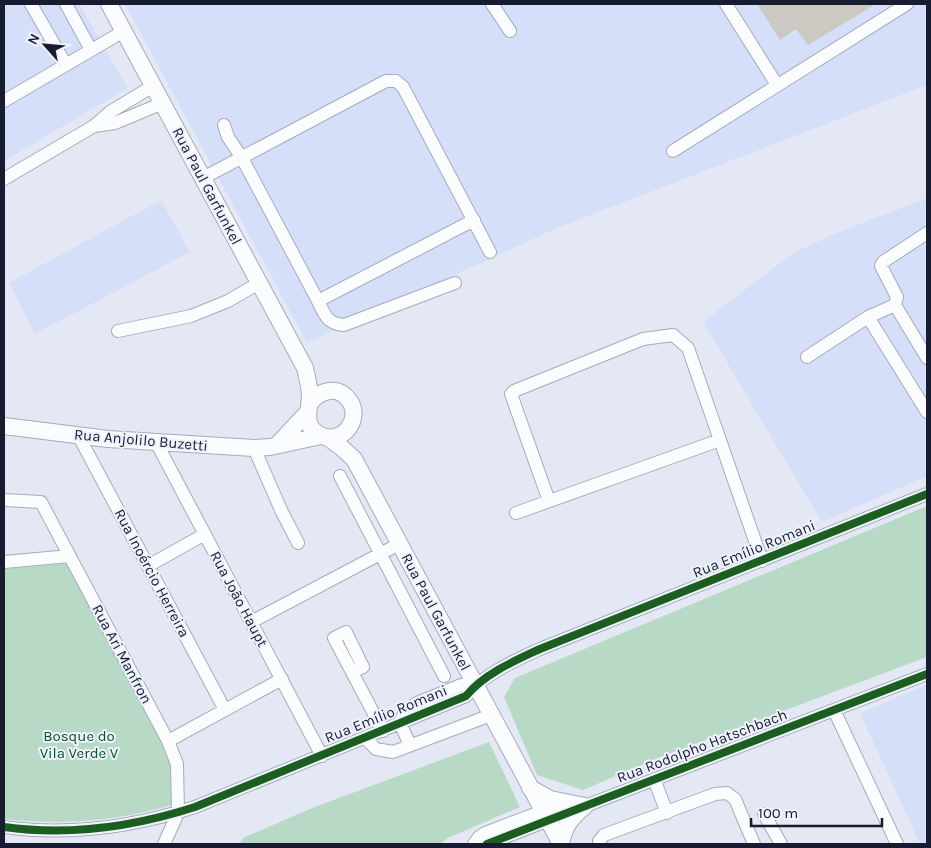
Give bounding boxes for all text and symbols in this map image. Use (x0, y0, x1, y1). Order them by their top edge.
north arrow (20, 20, 70, 70)
text: N (24, 31, 44, 48)
street label: Rua Paul Garfunkel (168, 124, 246, 248)
street label: Rua Anjolilo Buzetti (73, 425, 209, 455)
street label: Rua Inoércio Herreira (110, 506, 194, 640)
street label: Rua Emílio Romani (690, 516, 818, 582)
street label: Rua João Haupt (206, 548, 272, 650)
street label: Rua Paul Garfunkel (397, 550, 475, 674)
street label: Rua Ari Manfron (88, 601, 156, 707)
street label: Rua Emílio Romani (322, 681, 450, 747)
street label: Rua Rodolpho Hatschbach (614, 705, 790, 787)
park label: Bosque do Vila Verde V (40, 727, 119, 762)
scale bar (751, 796, 882, 828)
text: 100 m (758, 804, 798, 822)

